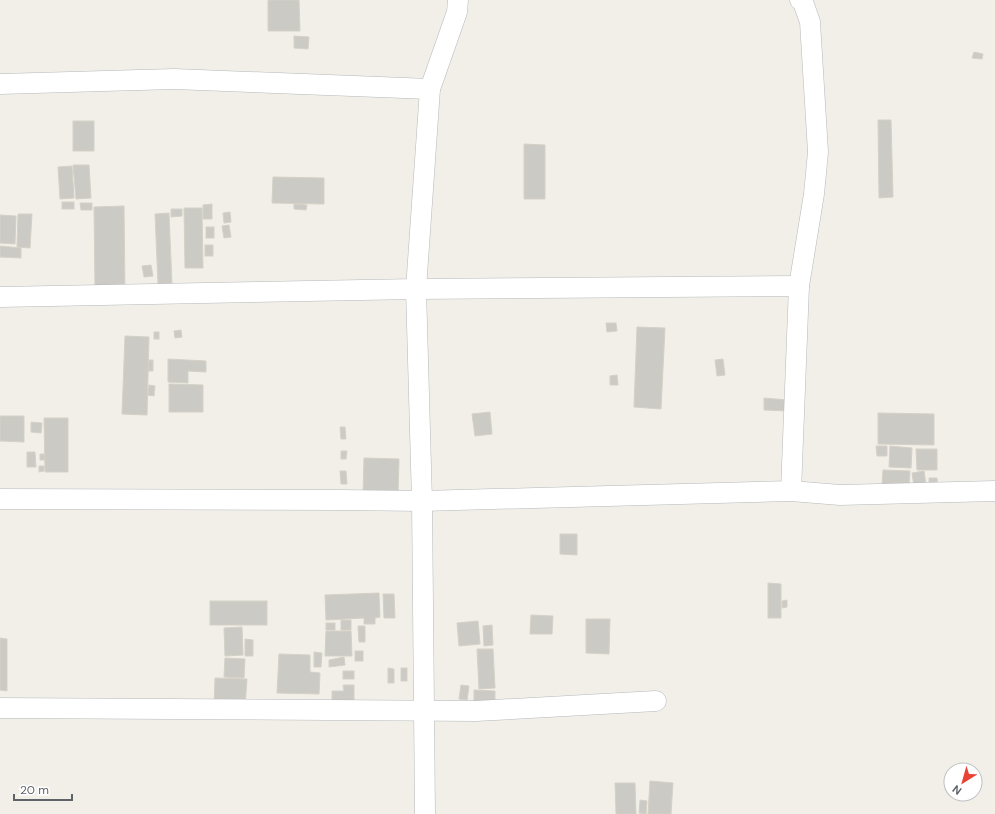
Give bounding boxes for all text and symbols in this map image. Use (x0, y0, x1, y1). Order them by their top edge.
north arrow (943, 762, 983, 802)
scale bar (14, 776, 72, 802)
text: 20 m (20, 782, 49, 798)
text: N (950, 782, 964, 798)

